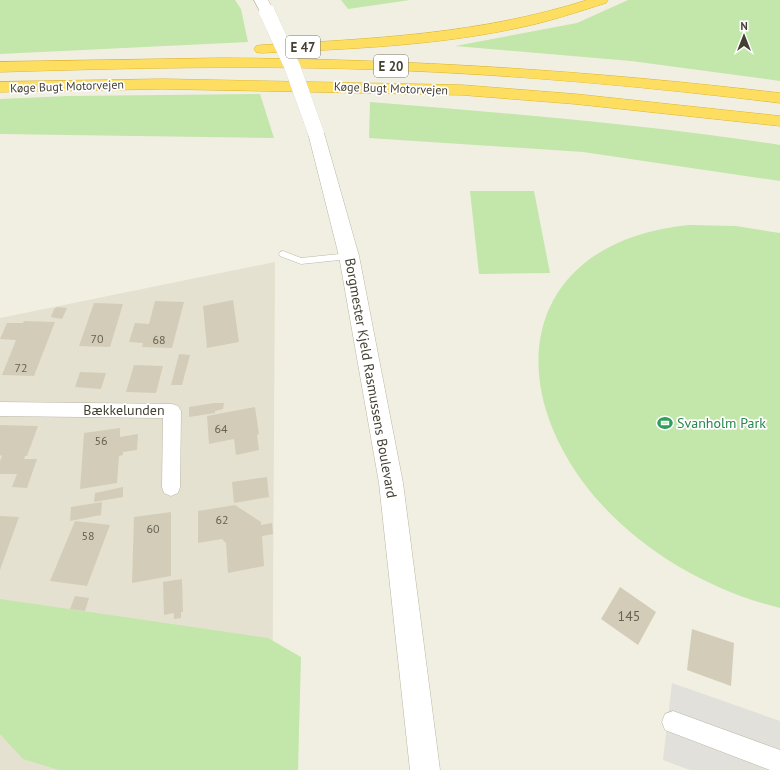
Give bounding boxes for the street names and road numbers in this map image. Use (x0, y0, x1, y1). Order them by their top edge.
road number: E 47 (286, 36, 320, 58)
road number: E 20 (374, 55, 408, 77)
street label: Køge Bugt Motorvejen (10, 77, 124, 95)
street label: Køge Bugt Motorvejen (334, 79, 448, 97)
street label: Borgmester Kjeld Rasmussens Boulevard (341, 257, 401, 499)
street label: Bækkelunden (83, 401, 165, 419)

